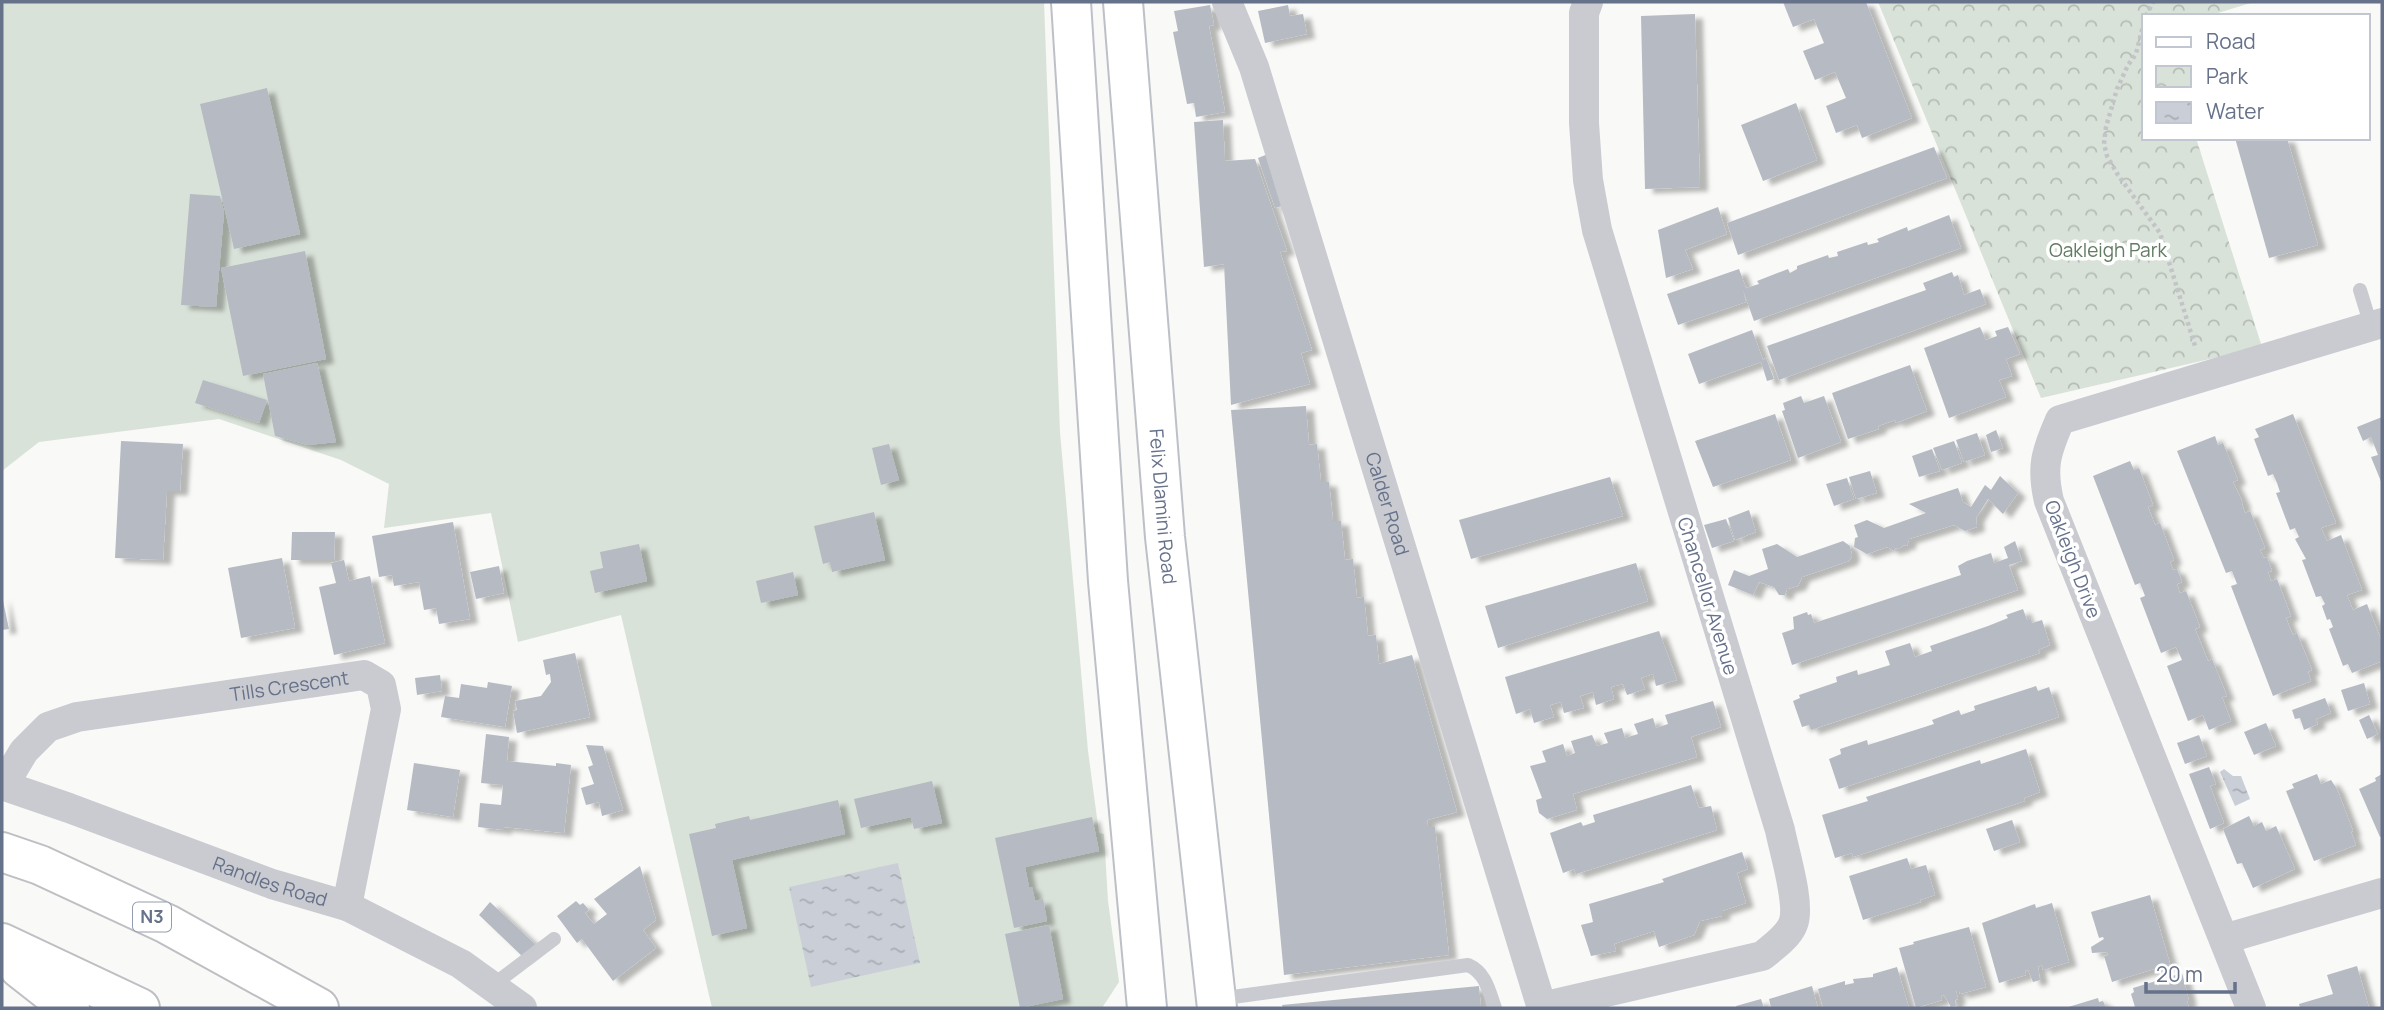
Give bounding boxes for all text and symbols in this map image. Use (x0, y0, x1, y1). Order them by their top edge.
legend (2142, 14, 2370, 140)
text: Road (2206, 27, 2256, 55)
text: Park (2206, 62, 2248, 90)
text: Water (2206, 97, 2265, 125)
park label: Oakleigh Park (2049, 237, 2168, 263)
street label: Felix Dlamini Road (1144, 428, 1183, 586)
street label: Calder Road (1360, 449, 1416, 558)
street label: Oakleigh Drive (2039, 496, 2107, 622)
street label: Chancellor Avenue (1672, 514, 1744, 678)
street label: Tills Crescent (228, 664, 350, 707)
street label: Randles Road (209, 850, 330, 913)
road number: N3 (133, 902, 171, 932)
scale bar (2146, 950, 2235, 994)
text: 20 m (2156, 960, 2203, 988)

